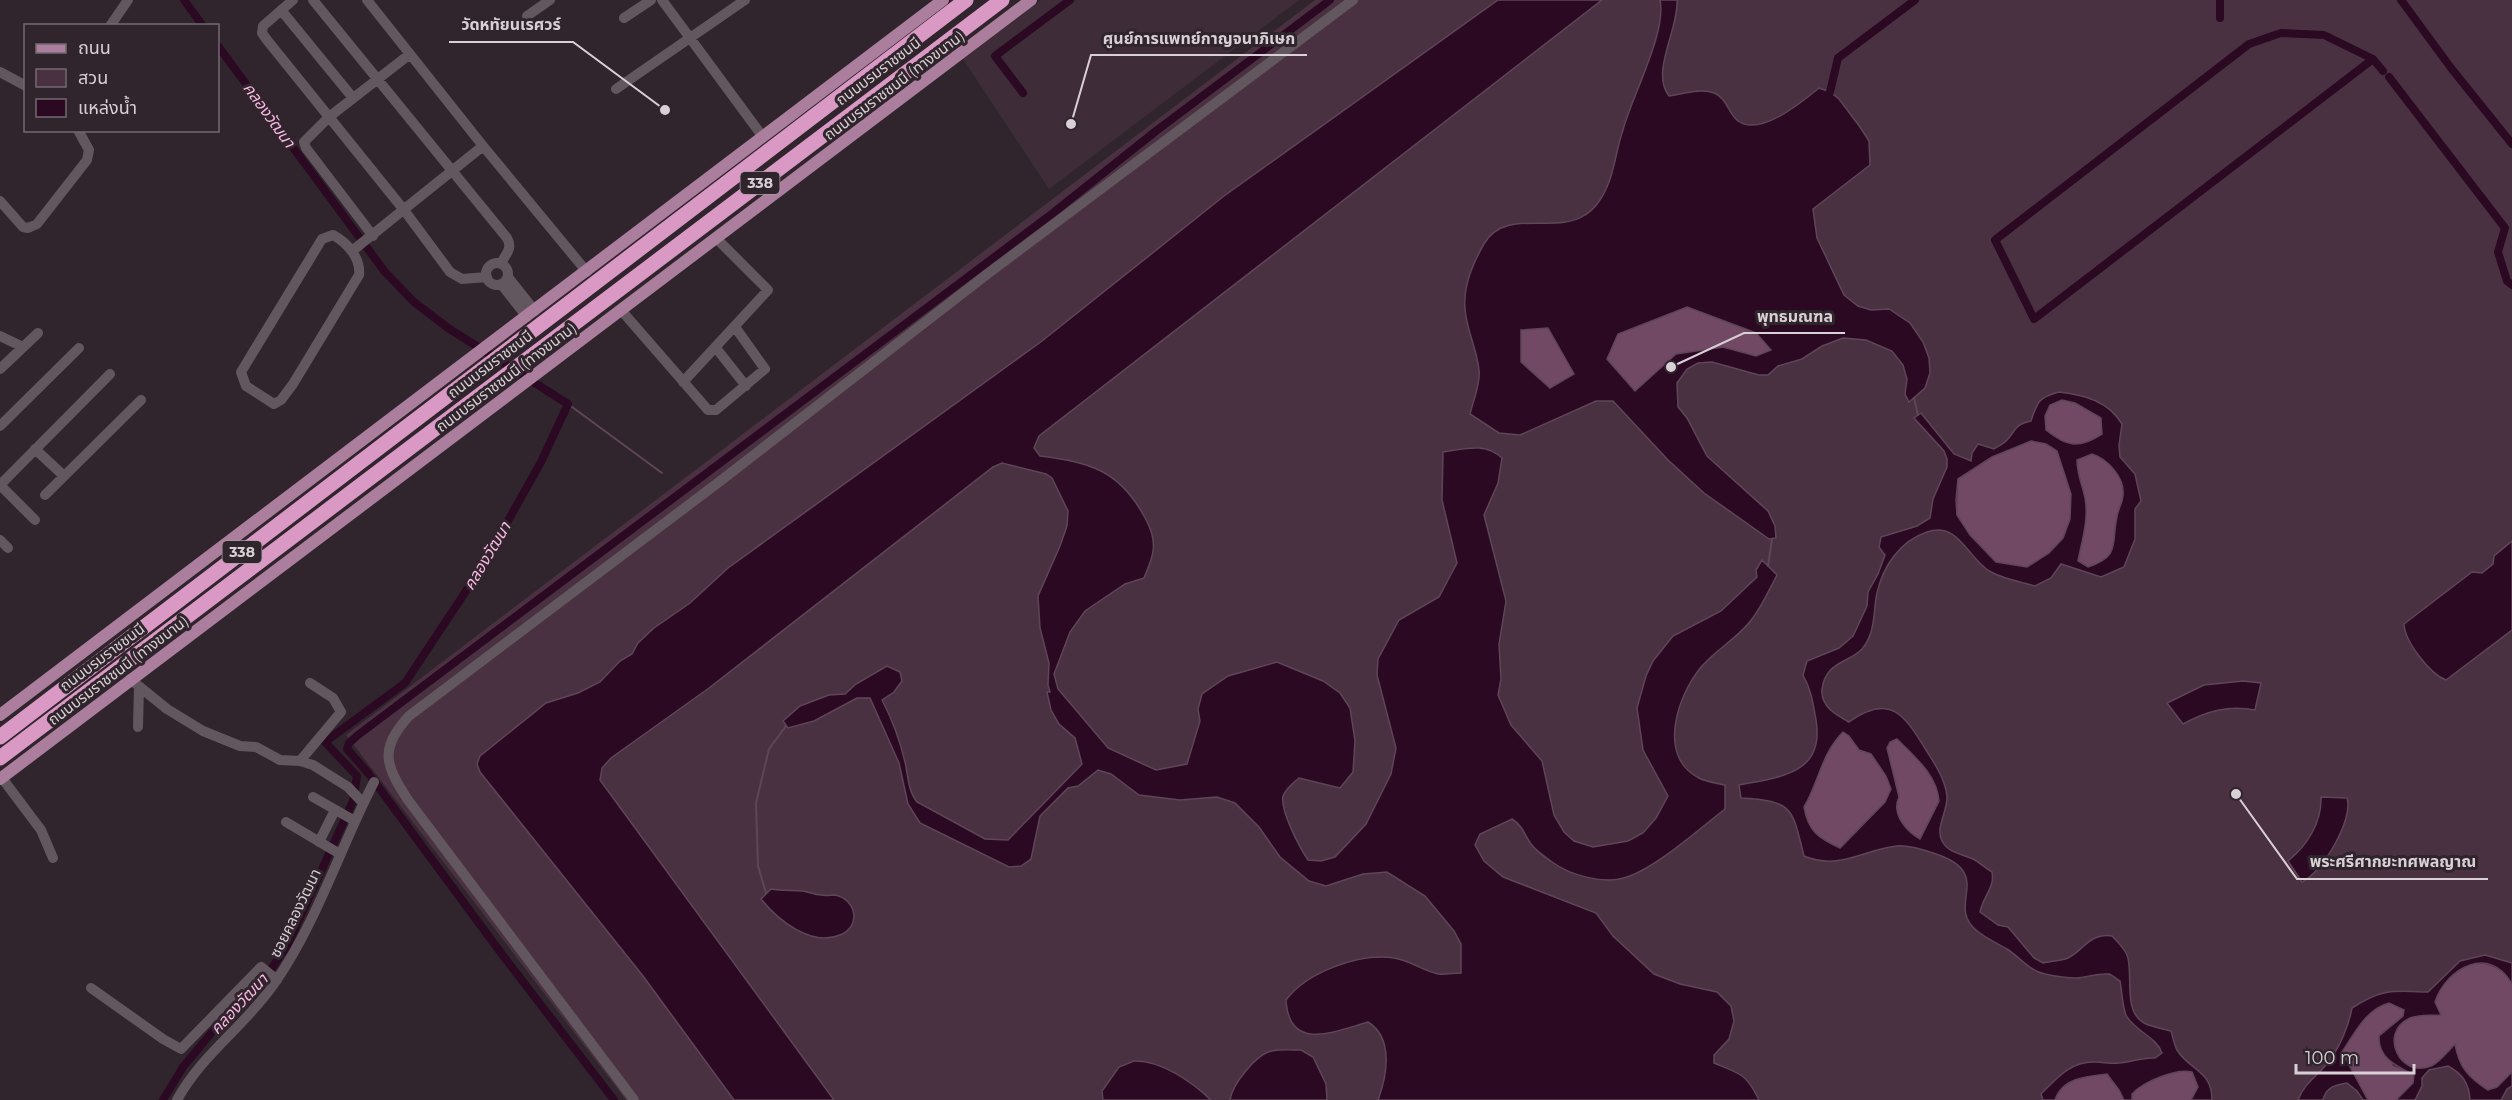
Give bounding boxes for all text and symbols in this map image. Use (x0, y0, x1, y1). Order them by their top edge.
callout: วัดหทัยนเรศวร์ (449, 8, 573, 42)
text: วัดหทัยนเรศวร์ (461, 15, 561, 34)
callout: ศูนย์การแพทย์กาญจนาภิเษก (1091, 21, 1307, 55)
legend (24, 24, 219, 132)
street label: ถนนบรมราชชนนี (ทางขนาน) (820, 26, 968, 144)
text: ศูนย์การแพทย์กาญจนาภิเษก (1103, 29, 1295, 49)
street label: ถนนบรมราชชนนี (832, 33, 924, 109)
text: ถนน (78, 37, 111, 59)
text: สวน (78, 67, 108, 89)
water label: คลองวัฒนา (239, 79, 300, 152)
text: แหล่งน้ำ (78, 95, 137, 119)
road number: 338 (740, 172, 780, 194)
callout: พุทธมณฑล (1744, 299, 1845, 333)
text: พุทธมณฑล (1757, 307, 1833, 326)
street label: ถนนบรมราชชนนี (ทางขนาน) (432, 318, 580, 436)
street label: ถนนบรมราชชนนี (444, 326, 536, 402)
water label: คลองวัฒนา (459, 518, 515, 593)
road number: 338 (222, 541, 262, 563)
street label: ถนนบรมราชชนนี (ทางขนาน) (44, 611, 192, 729)
street label: ถนนบรมราชชนนี (56, 619, 148, 695)
callout: พระศรีศากยะทศพลญาณ (2297, 845, 2488, 879)
text: พระศรีศากยะทศพลญาณ (2310, 852, 2476, 871)
street label: ซอยคลองวัฒนา (265, 865, 325, 961)
water label: คลองวัฒนา (206, 969, 273, 1038)
scale bar (2296, 1037, 2414, 1075)
text: 100 m (2305, 1047, 2359, 1069)

